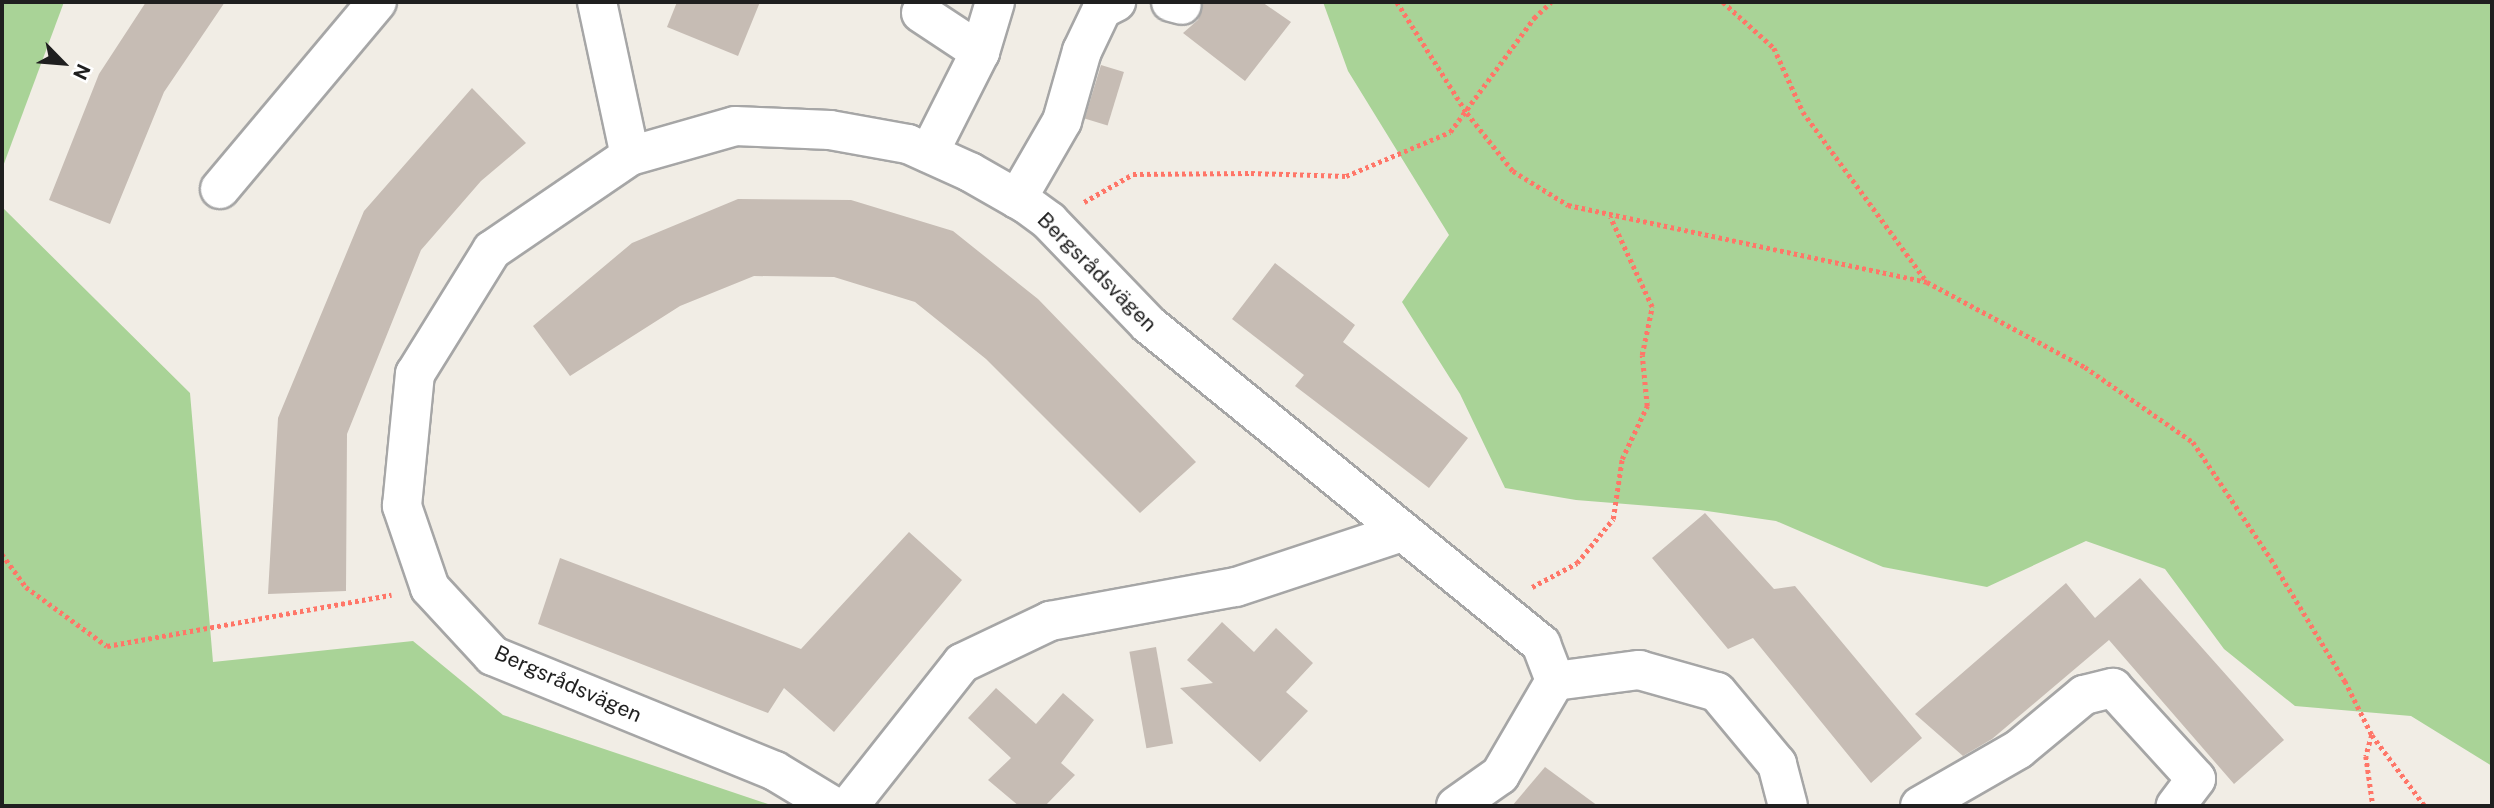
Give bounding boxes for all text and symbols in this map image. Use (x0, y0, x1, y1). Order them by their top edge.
north arrow (28, 28, 98, 98)
text: N (69, 60, 95, 83)
street label: Bergsrådsvägen (1032, 207, 1162, 337)
street label: Bergsrådsvägen (490, 640, 646, 728)

